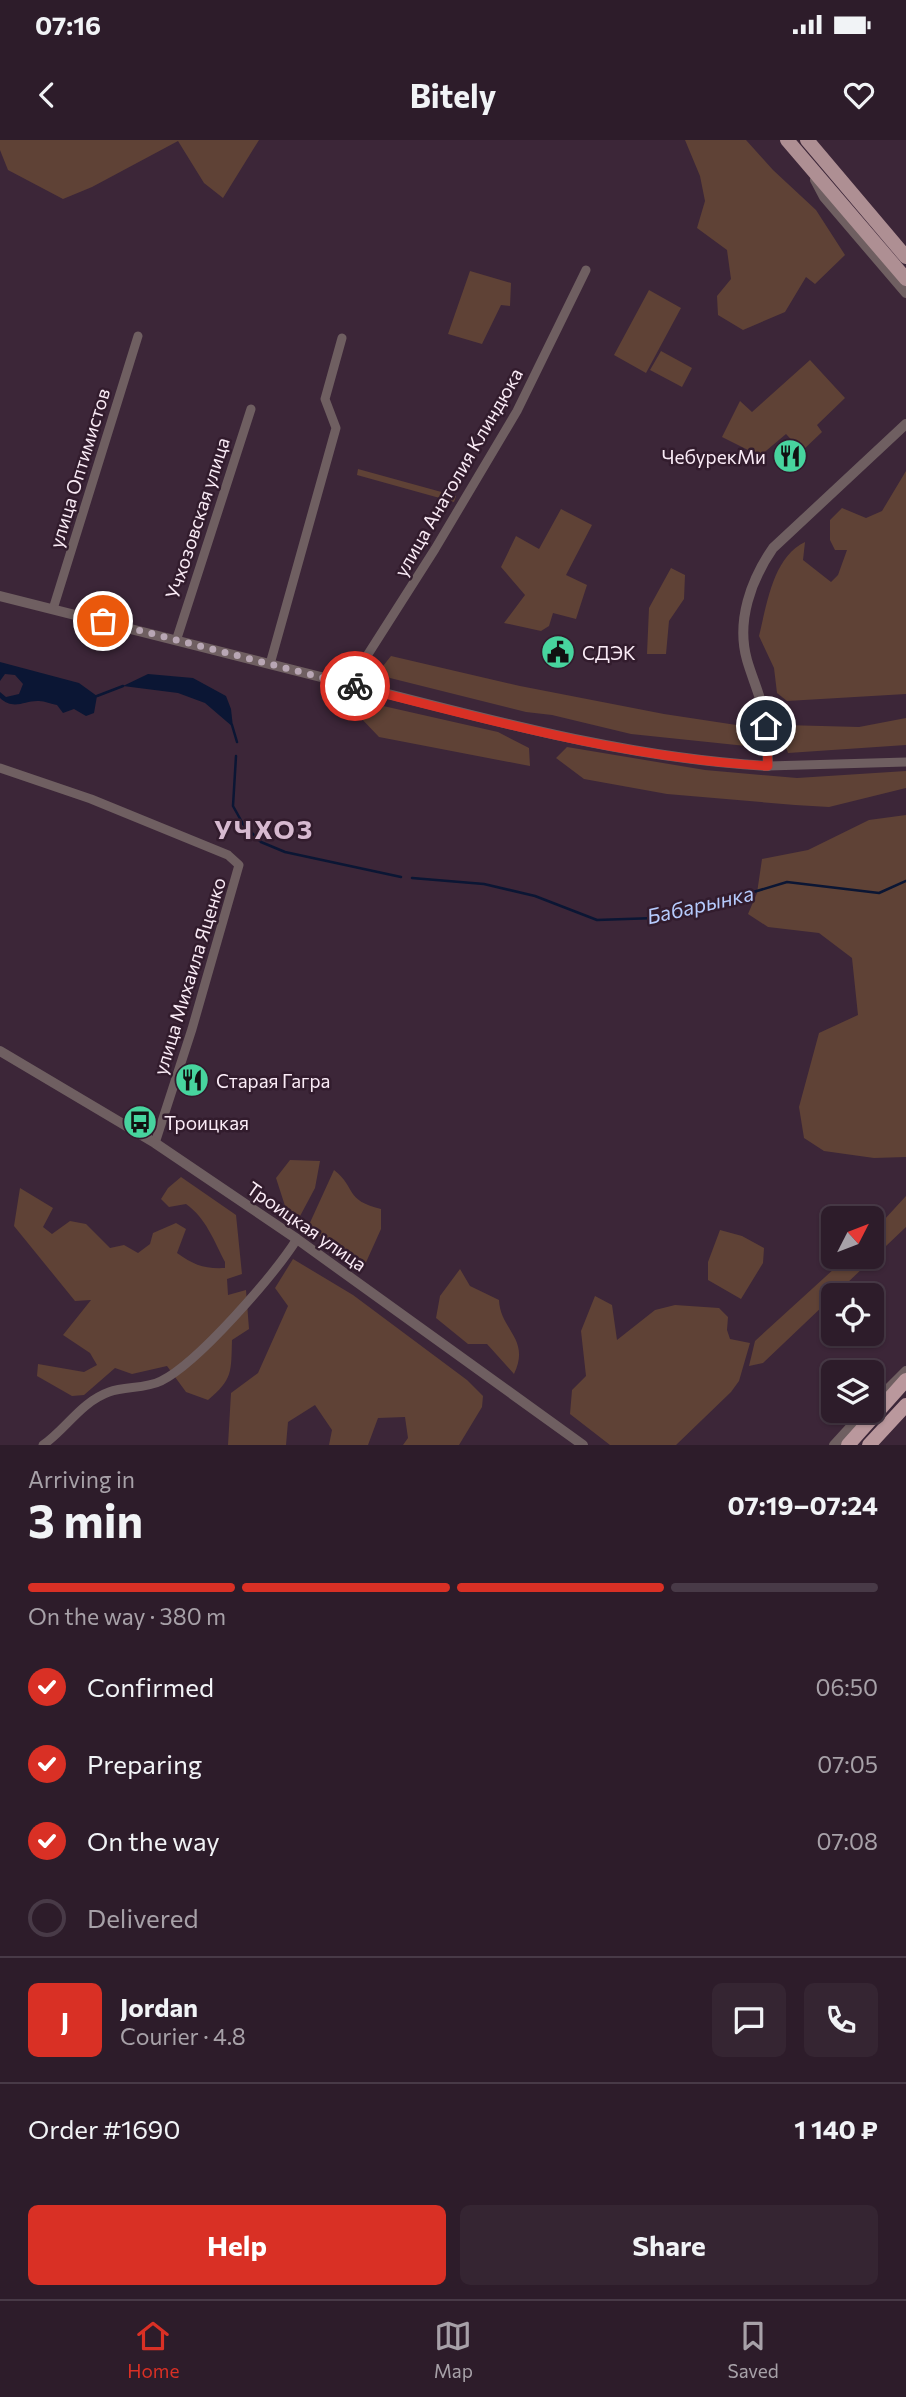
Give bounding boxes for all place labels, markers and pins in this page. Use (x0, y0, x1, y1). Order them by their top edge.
restaurant icon: ЧебурекМи (771, 437, 809, 475)
place label: ЧебурекМи (662, 445, 766, 468)
pin (73, 591, 133, 651)
public building icon: СДЭК (539, 633, 577, 671)
place label: СДЭК (582, 641, 636, 664)
pin (736, 696, 796, 756)
restaurant icon: Старая Гагра (173, 1061, 211, 1099)
place label: Старая Гагра (216, 1069, 330, 1092)
bus stop icon: Троицкая (121, 1103, 159, 1141)
place label: Троицкая (164, 1111, 249, 1134)

